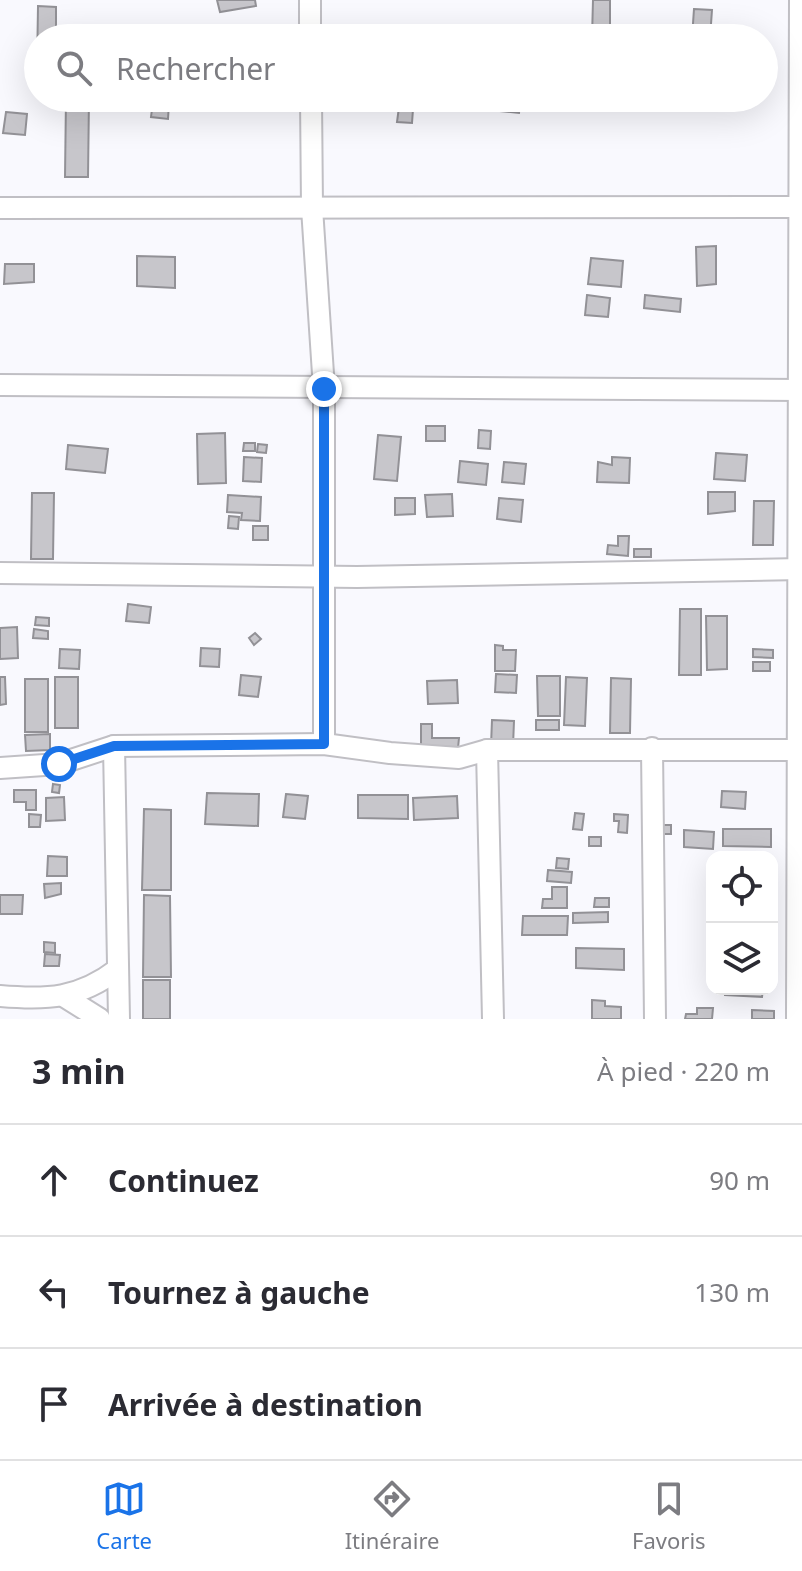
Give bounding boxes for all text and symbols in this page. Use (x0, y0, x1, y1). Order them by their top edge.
search box (24, 24, 778, 112)
icon: search (52, 46, 96, 90)
text: Rechercher (116, 48, 275, 89)
route end (306, 371, 342, 407)
route start (41, 746, 77, 782)
map controls (706, 851, 778, 995)
button: locate (706, 851, 778, 923)
button: layers (706, 923, 778, 995)
text: 3 min (32, 1048, 126, 1094)
text: À pied · 220 m (597, 1053, 770, 1089)
icon: ahead (32, 1158, 76, 1202)
text: Continuez (108, 1160, 259, 1201)
text: 90 m (709, 1162, 770, 1198)
icon: left (32, 1270, 76, 1314)
text: Tournez à gauche (108, 1272, 370, 1313)
text: 130 m (694, 1274, 770, 1310)
icon: arrive (32, 1382, 76, 1426)
text: Arrivée à destination (108, 1384, 423, 1425)
tab: Carte (96, 1477, 152, 1555)
tab: Itinéraire (345, 1477, 439, 1555)
tab: Favoris (632, 1477, 706, 1555)

